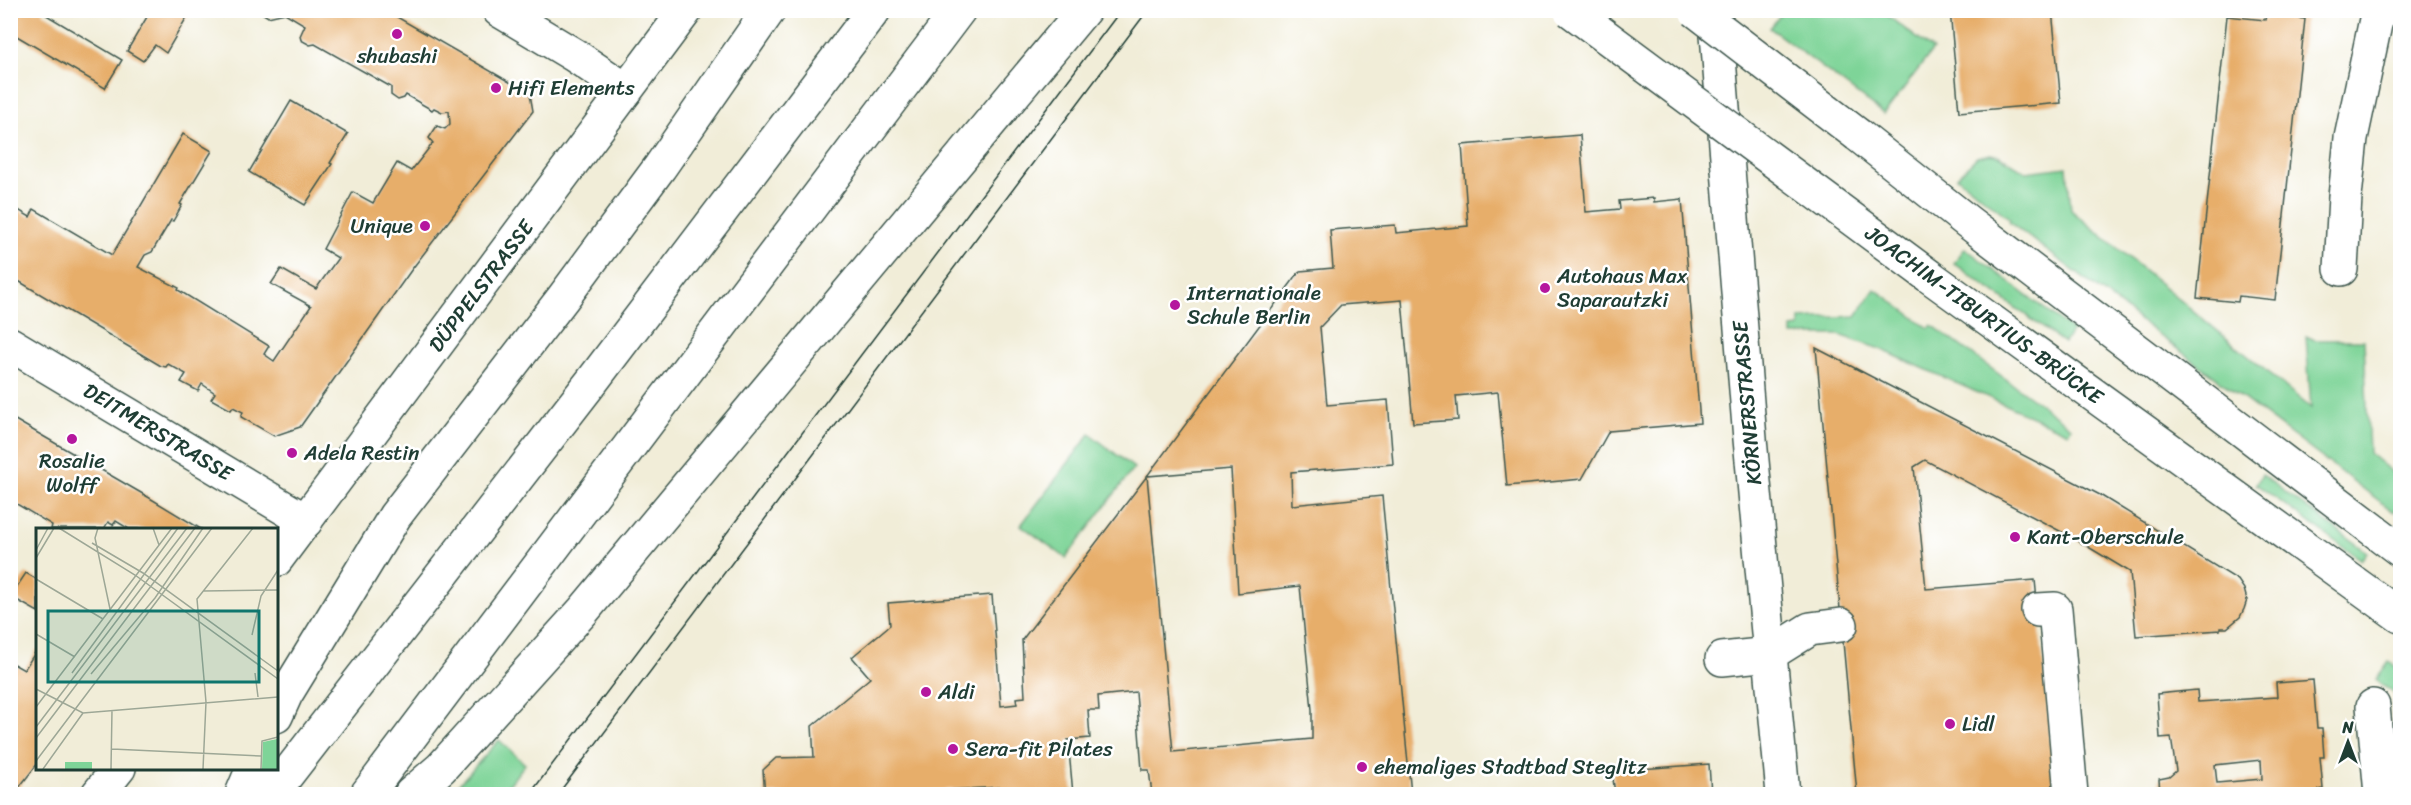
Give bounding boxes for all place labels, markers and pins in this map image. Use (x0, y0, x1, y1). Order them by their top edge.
marker: shubashi (390, 27, 404, 41)
place label: shubashi (356, 37, 438, 75)
place label: Hifi Elements (508, 69, 635, 107)
marker: Hifi Elements (489, 81, 503, 95)
place label: Unique (350, 207, 413, 245)
marker: Unique (418, 219, 432, 233)
place label: Autohaus Max Saparautzki (1556, 257, 1687, 319)
place label: Internationale Schule Berlin (1186, 274, 1321, 336)
marker: Autohaus Max Saparautzki (1538, 281, 1552, 295)
marker: Internationale Schule Berlin (1168, 298, 1182, 312)
marker: Rosalie Wolff (65, 432, 79, 446)
place label: Adela Restin (303, 434, 419, 472)
place label: Rosalie Wolff (39, 442, 105, 504)
marker: Adela Restin (285, 446, 299, 460)
place label: Kant-Oberschule (2027, 518, 2184, 556)
marker: Kant-Oberschule (2008, 530, 2022, 544)
place label: Aldi (937, 673, 976, 711)
marker: Aldi (919, 685, 933, 699)
place label: Lidl (1962, 705, 1996, 743)
marker: Lidl (1943, 717, 1957, 731)
place label: Sera-fit Pilates (965, 730, 1113, 768)
marker: Sera-fit Pilates (946, 742, 960, 756)
place label: ehemaliges Stadtbad Steglitz (1374, 748, 1647, 786)
marker: ehemaliges Stadtbad Steglitz (1355, 760, 1369, 774)

